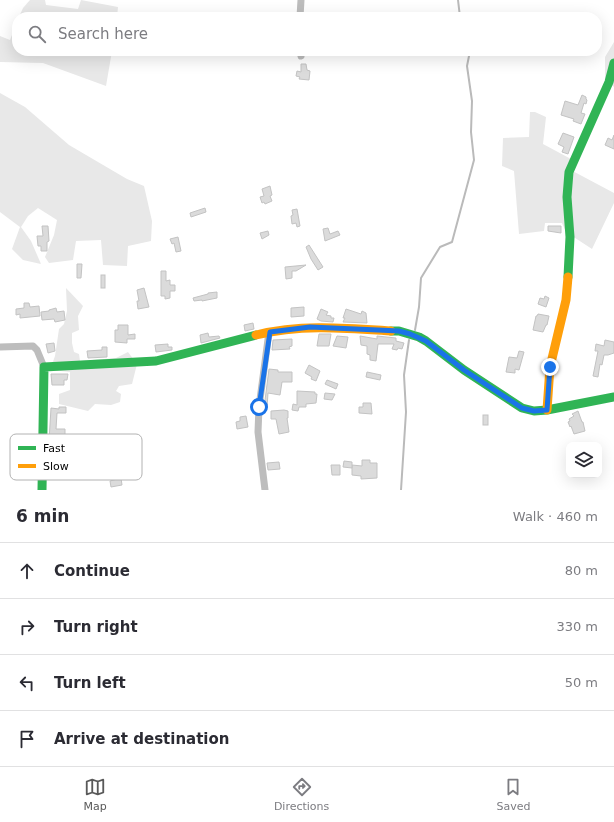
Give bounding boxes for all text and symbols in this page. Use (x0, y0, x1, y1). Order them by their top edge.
search box (12, 12, 602, 56)
icon: search (26, 23, 48, 45)
text: Search here (58, 25, 148, 43)
route end (541, 358, 559, 376)
route start (250, 398, 268, 416)
legend (10, 434, 142, 480)
text: Fast (43, 442, 66, 455)
map controls (566, 442, 602, 478)
button: layers (566, 442, 602, 478)
text: Slow (43, 460, 69, 473)
text: 6 min (16, 506, 69, 526)
text: Walk · 460 m (513, 509, 598, 524)
icon: ahead (16, 560, 38, 582)
text: Continue (54, 562, 130, 580)
text: 80 m (565, 563, 598, 578)
icon: right (16, 616, 38, 638)
text: Turn right (54, 618, 138, 636)
text: 330 m (556, 619, 598, 634)
icon: left (16, 672, 38, 694)
text: Turn left (54, 674, 126, 692)
text: 50 m (565, 675, 598, 690)
icon: arrive (16, 728, 38, 750)
text: Arrive at destination (54, 730, 229, 748)
tab: Map (84, 776, 107, 813)
tab: Directions (274, 776, 329, 813)
tab: Saved (496, 776, 530, 813)

